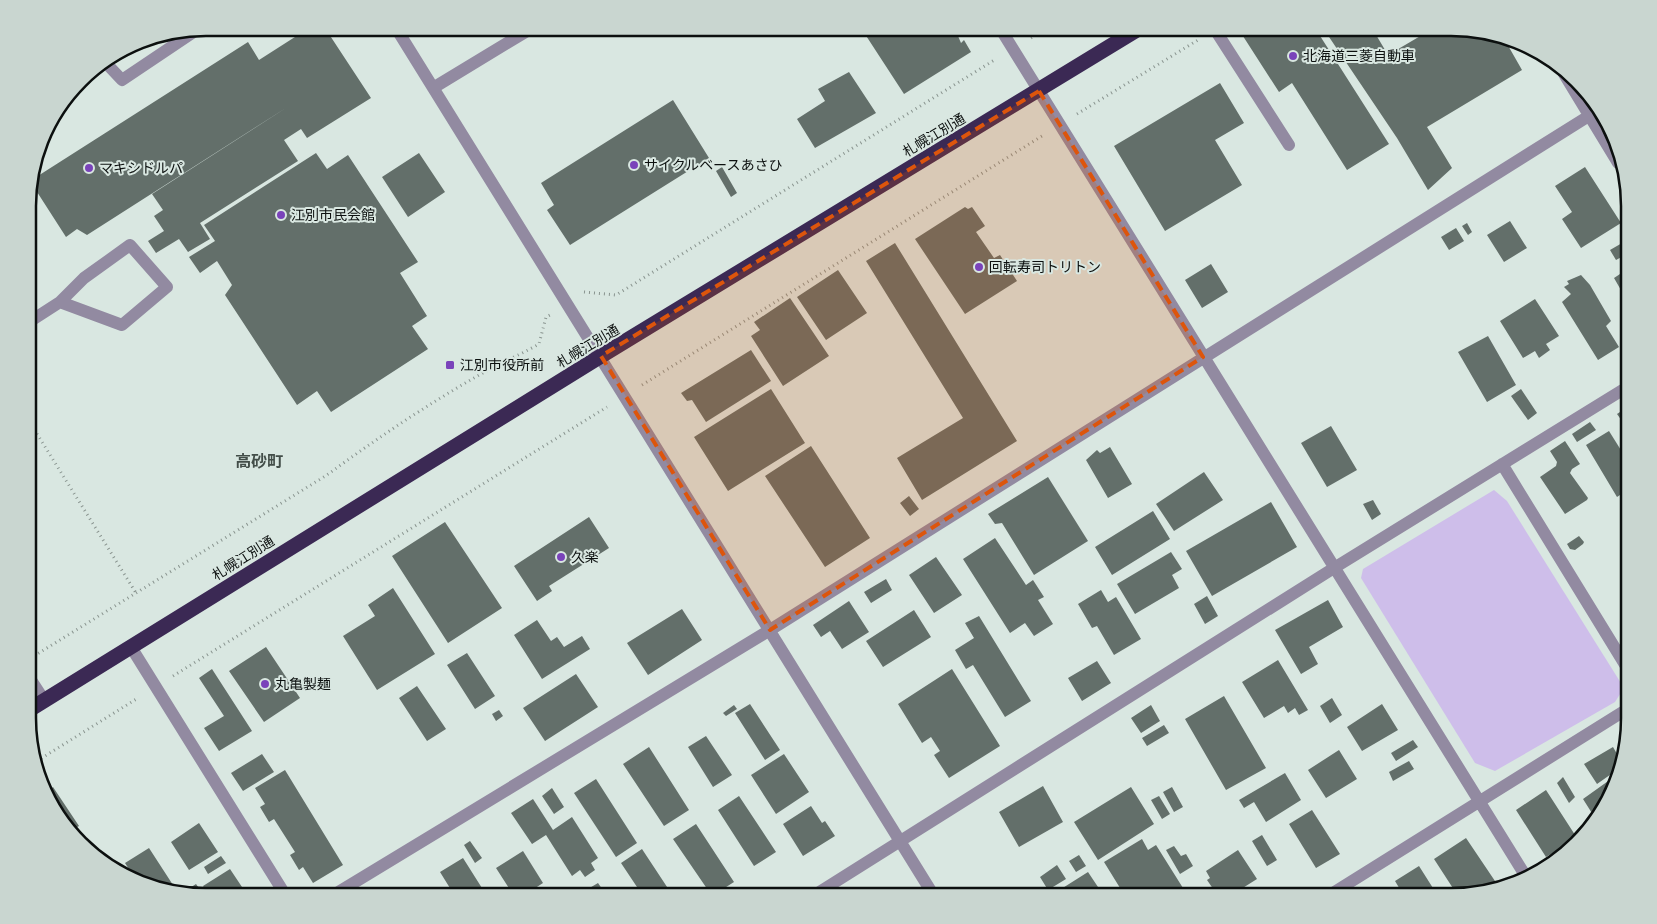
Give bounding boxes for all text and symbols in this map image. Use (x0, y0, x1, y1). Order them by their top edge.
place label: 北海道三菱自動車 (1303, 47, 1415, 65)
marker: 北海道三菱自動車 (1287, 50, 1299, 62)
street label: 札幌江別通 (899, 109, 969, 161)
place label: サイクルベースあさひ (644, 156, 783, 174)
place label: マキシドルパ (99, 159, 183, 177)
marker: サイクルベースあさひ (628, 159, 640, 171)
marker: マキシドルパ (83, 162, 95, 174)
place label: 江別市民会館 (291, 206, 375, 224)
marker: 江別市民会館 (275, 209, 287, 221)
place label: 回転寿司トリトン (989, 258, 1101, 276)
marker: 回転寿司トリトン (973, 261, 985, 273)
street label: 札幌江別通 (553, 320, 623, 372)
place label: 江別市役所前 (460, 356, 544, 374)
marker: 江別市役所前 (444, 359, 456, 371)
district label: 高砂町 (235, 452, 283, 471)
street label: 札幌江別通 (209, 532, 277, 584)
place label: 久楽 (571, 548, 599, 566)
marker: 久楽 (555, 551, 567, 563)
place label: 丸亀製麺 (275, 675, 331, 693)
marker: 丸亀製麺 (259, 678, 271, 690)

